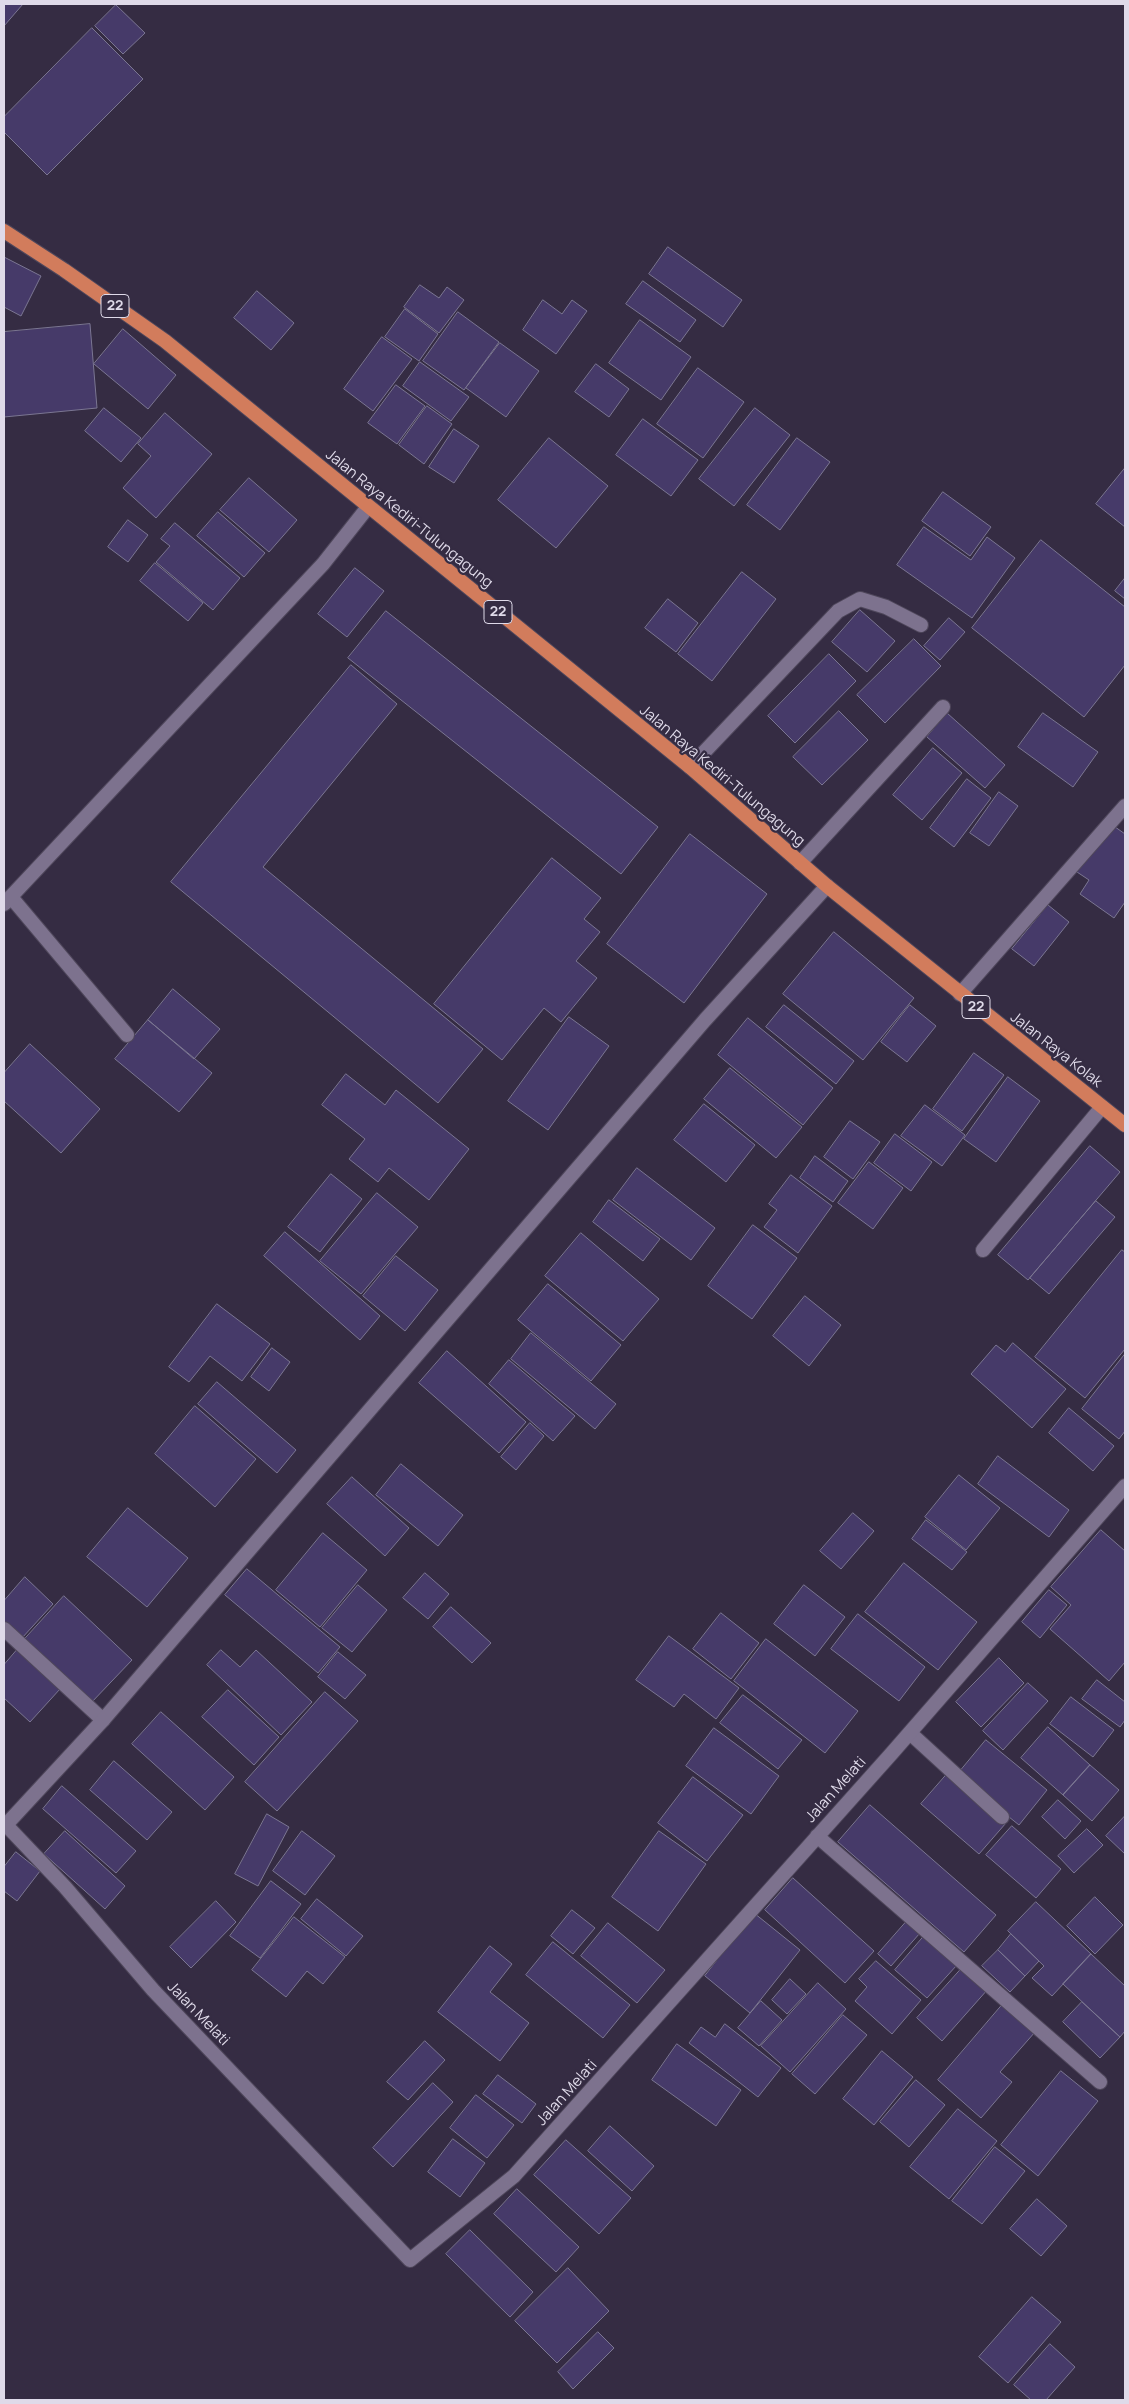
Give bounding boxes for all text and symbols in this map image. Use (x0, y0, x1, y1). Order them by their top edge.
road number: 22 (101, 294, 129, 318)
street label: Jalan Raya Kediri-Tulungagung (322, 446, 496, 592)
road number: 22 (484, 600, 512, 624)
street label: Jalan Raya Kediri-Tulungagung (636, 702, 808, 850)
road number: 22 (962, 996, 990, 1019)
street label: Jalan Raya Kolak (1006, 1009, 1106, 1091)
street label: Jalan Melati (802, 1754, 870, 1826)
street label: Jalan Melati (163, 1978, 233, 2050)
street label: Jalan Melati (533, 2057, 601, 2129)

